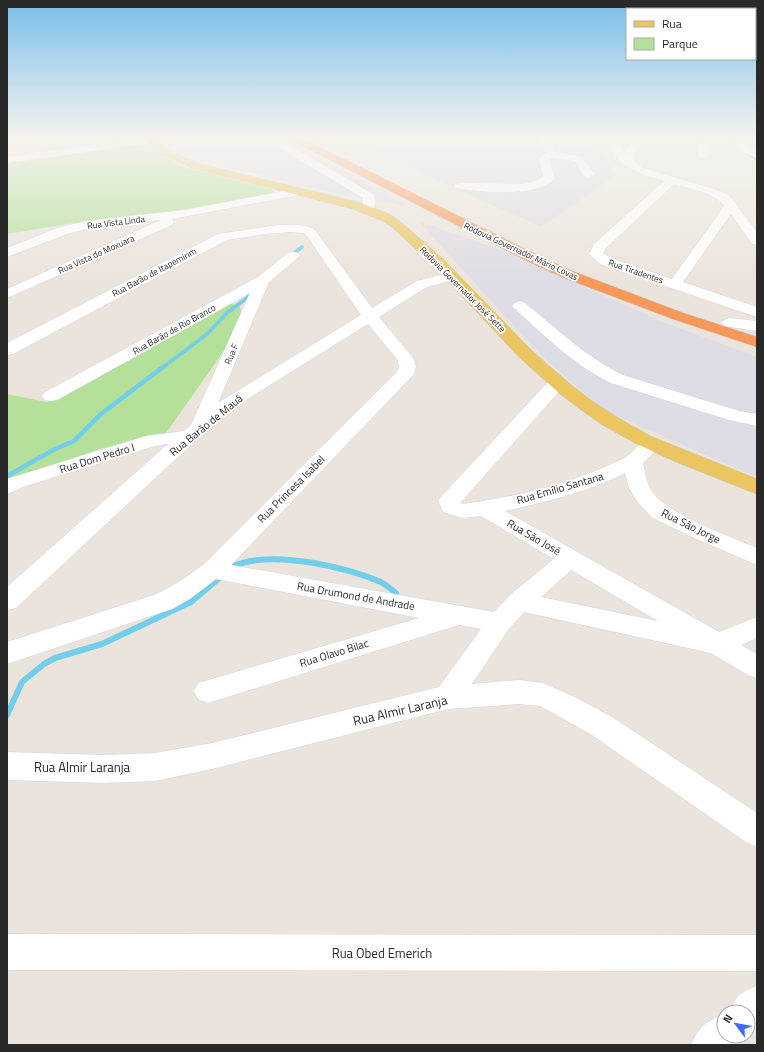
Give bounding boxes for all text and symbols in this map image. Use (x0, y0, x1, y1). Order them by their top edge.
legend (626, 8, 756, 60)
text: Rua (662, 14, 682, 33)
text: Parque (662, 34, 698, 53)
street label: Rua Vista Linda (86, 212, 146, 232)
street label: Rodovia Governador Mário Covas (462, 219, 580, 283)
street label: Rua Vista do Moxuara (56, 231, 137, 277)
street label: Rodovia Governador José Sette (417, 243, 509, 335)
street label: Rua Barão de Itapemirim (110, 244, 198, 300)
street label: Rua Tiradentes (607, 256, 665, 286)
street label: Rua Barão de Rio Branco (130, 301, 218, 357)
street label: Rua F (221, 341, 241, 366)
street label: Rua Barão de Mauá (166, 390, 246, 460)
street label: Rua Dom Pedro I (58, 439, 136, 477)
street label: Rua Princesa Isabel (254, 452, 328, 526)
street label: Rua Emílio Santana (515, 468, 606, 508)
street label: Rua São Jorge (659, 505, 724, 547)
street label: Rua São José (504, 515, 564, 559)
street label: Rua Drumond de Andrade (296, 578, 417, 614)
street label: Rua Olavo Bilac (298, 635, 371, 671)
street label: Rua Almir Laranja (351, 689, 450, 731)
street label: Rua Almir Laranja (34, 757, 131, 777)
street label: Rua Obed Emerich (332, 943, 432, 963)
north arrow (716, 1004, 756, 1044)
text: N (719, 1011, 736, 1026)

